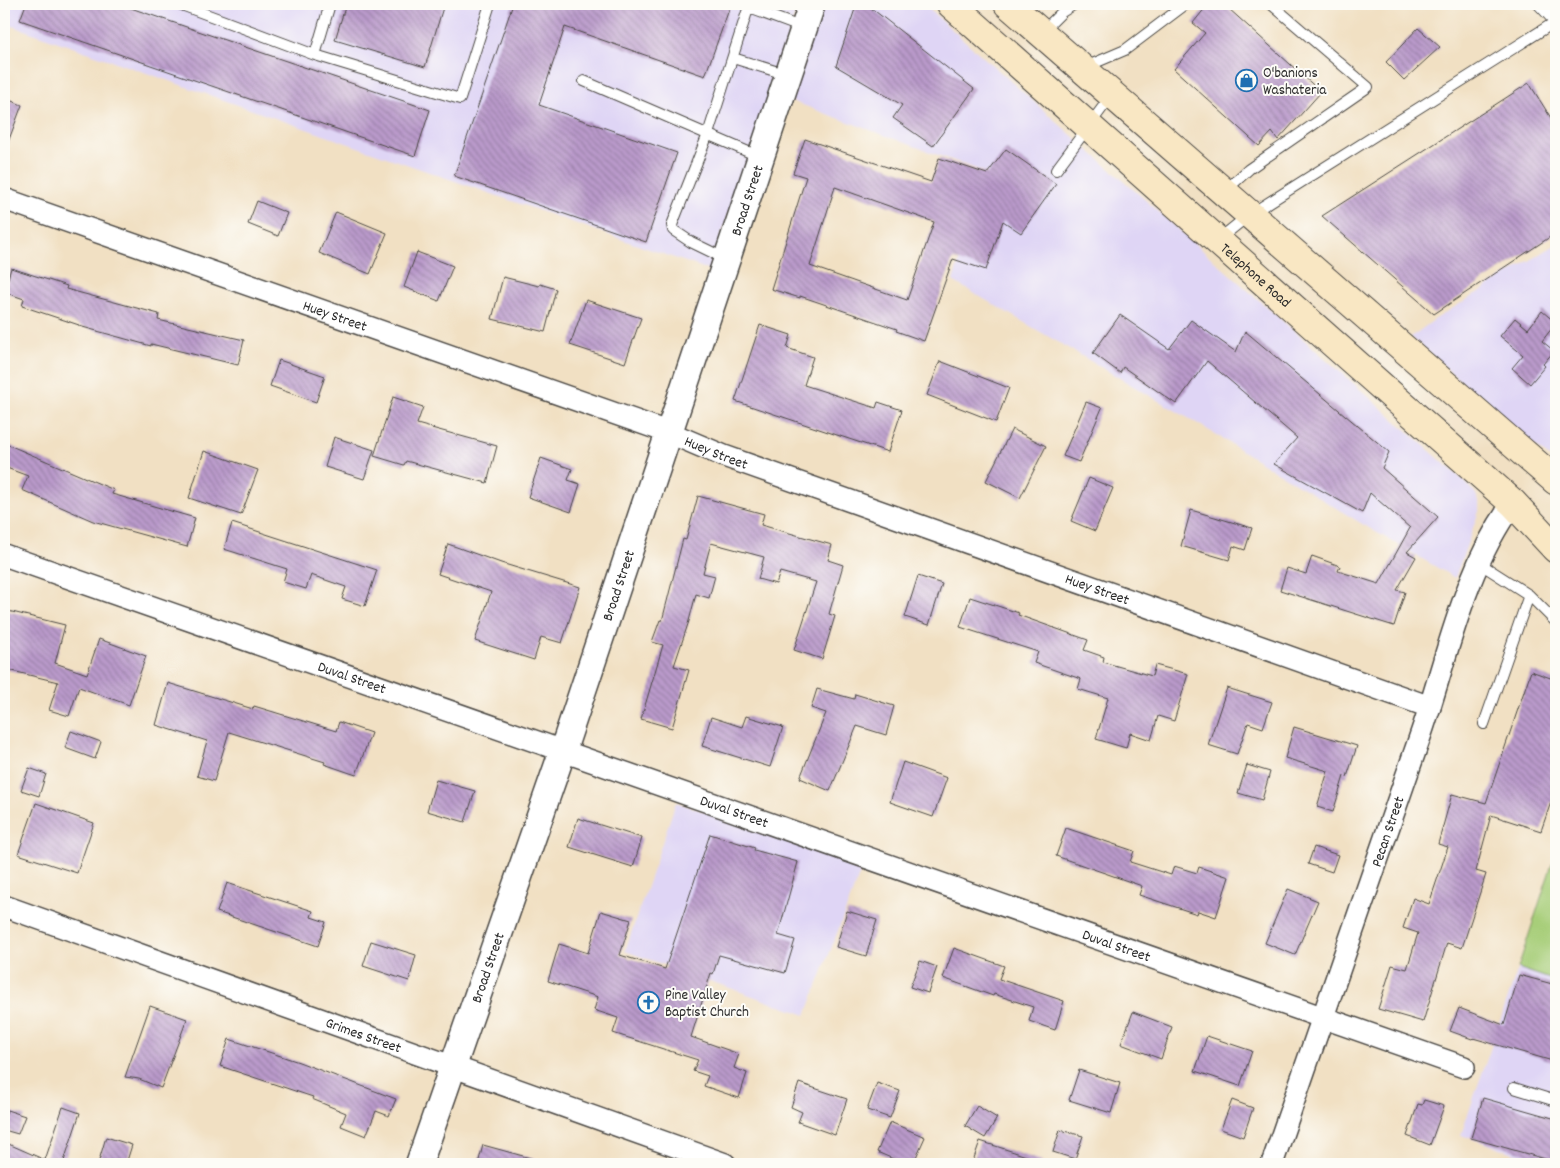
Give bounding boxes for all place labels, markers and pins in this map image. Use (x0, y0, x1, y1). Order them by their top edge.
place label: O'banions Washateria (1263, 63, 1327, 102)
shop icon: O'banions Washateria (1235, 69, 1259, 93)
place label: Pine Valley Baptist Church (665, 985, 749, 1024)
church icon: Pine Valley Baptist Church (637, 991, 661, 1015)

